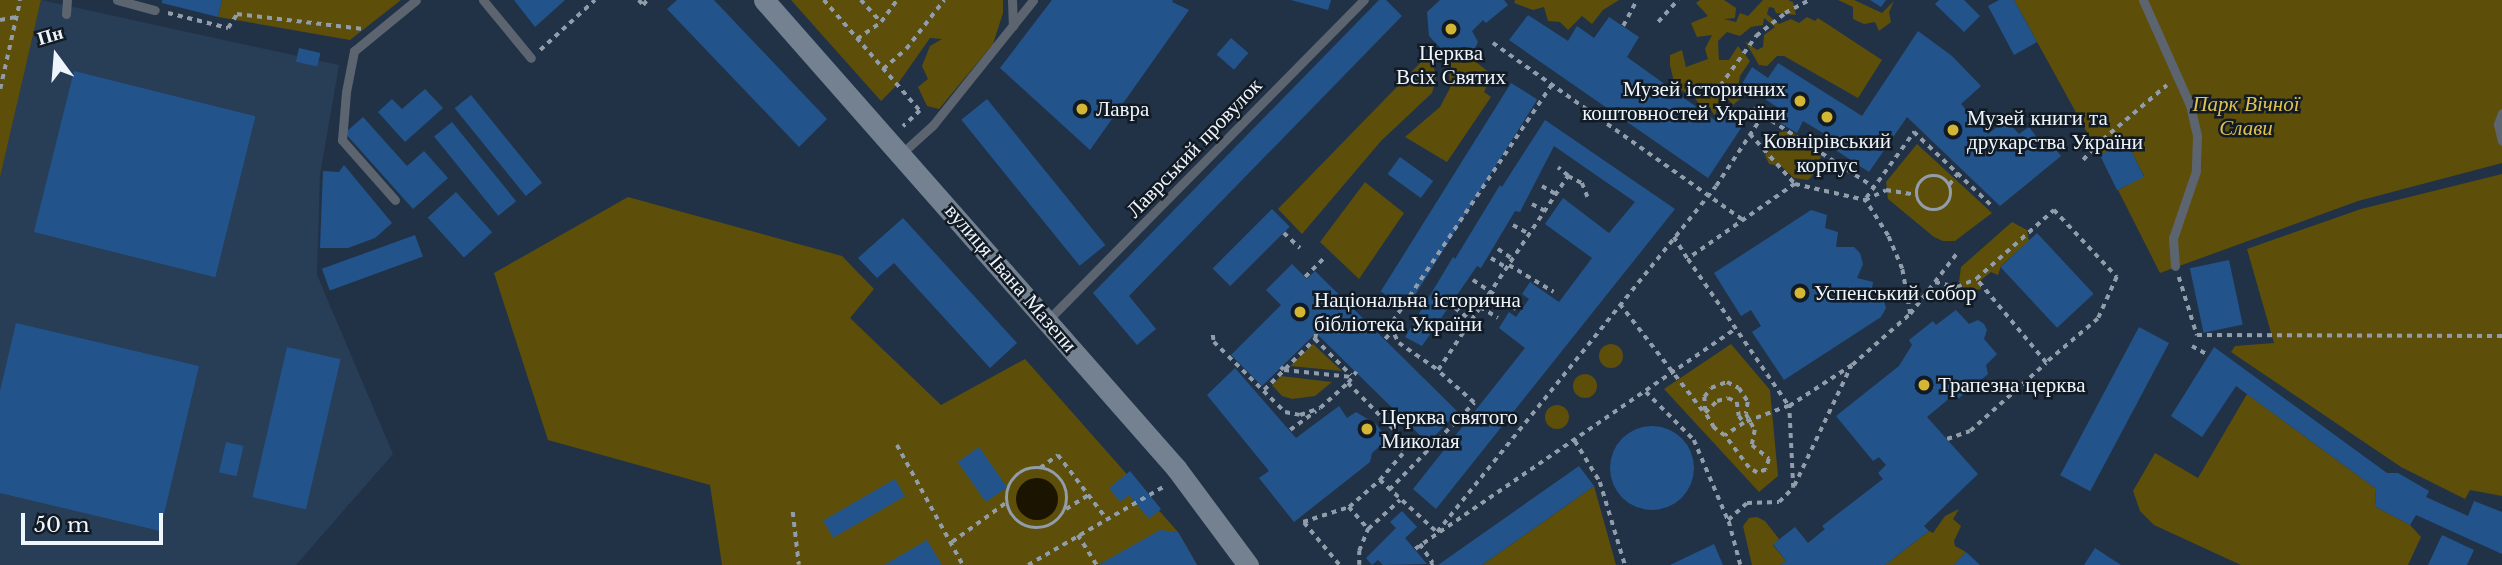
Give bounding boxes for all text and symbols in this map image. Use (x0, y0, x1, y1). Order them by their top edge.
north arrow (21, 21, 91, 91)
text: Пн (35, 21, 66, 50)
marker: Церква Всіх Святих (1443, 21, 1459, 37)
place label: Церква Всіх Святих (1396, 40, 1506, 90)
street label: Лаврський провулок (1121, 73, 1267, 223)
place label: Музей історичних коштовностей України (1582, 76, 1786, 126)
park label: Парк Вічної Слави (2192, 91, 2300, 141)
marker: Музей історичних коштовностей України (1792, 93, 1808, 109)
place label: Лавра (1096, 96, 1149, 122)
marker: Лавра (1074, 101, 1090, 117)
place label: Музей книги та друкарства України (1967, 105, 2143, 155)
marker: Ковнірівський корпус (1819, 109, 1835, 125)
marker: Музей книги та друкарства України (1945, 122, 1961, 138)
place label: Ковнірівський корпус (1763, 128, 1891, 178)
street label: вулиця Івана Мазепи (940, 199, 1082, 357)
place label: Успенський собор (1814, 280, 1977, 306)
marker: Успенський собор (1792, 285, 1808, 301)
place label: Національна історична бібліотека України (1314, 287, 1521, 337)
marker: Національна історична бібліотека України (1292, 304, 1308, 320)
place label: Трапезна церква (1938, 372, 2085, 398)
marker: Трапезна церква (1916, 377, 1932, 393)
place label: Церква святого Миколая (1381, 404, 1518, 454)
marker: Церква святого Миколая (1359, 421, 1375, 437)
scale bar (24, 498, 166, 542)
text: 50 m (34, 512, 89, 538)

